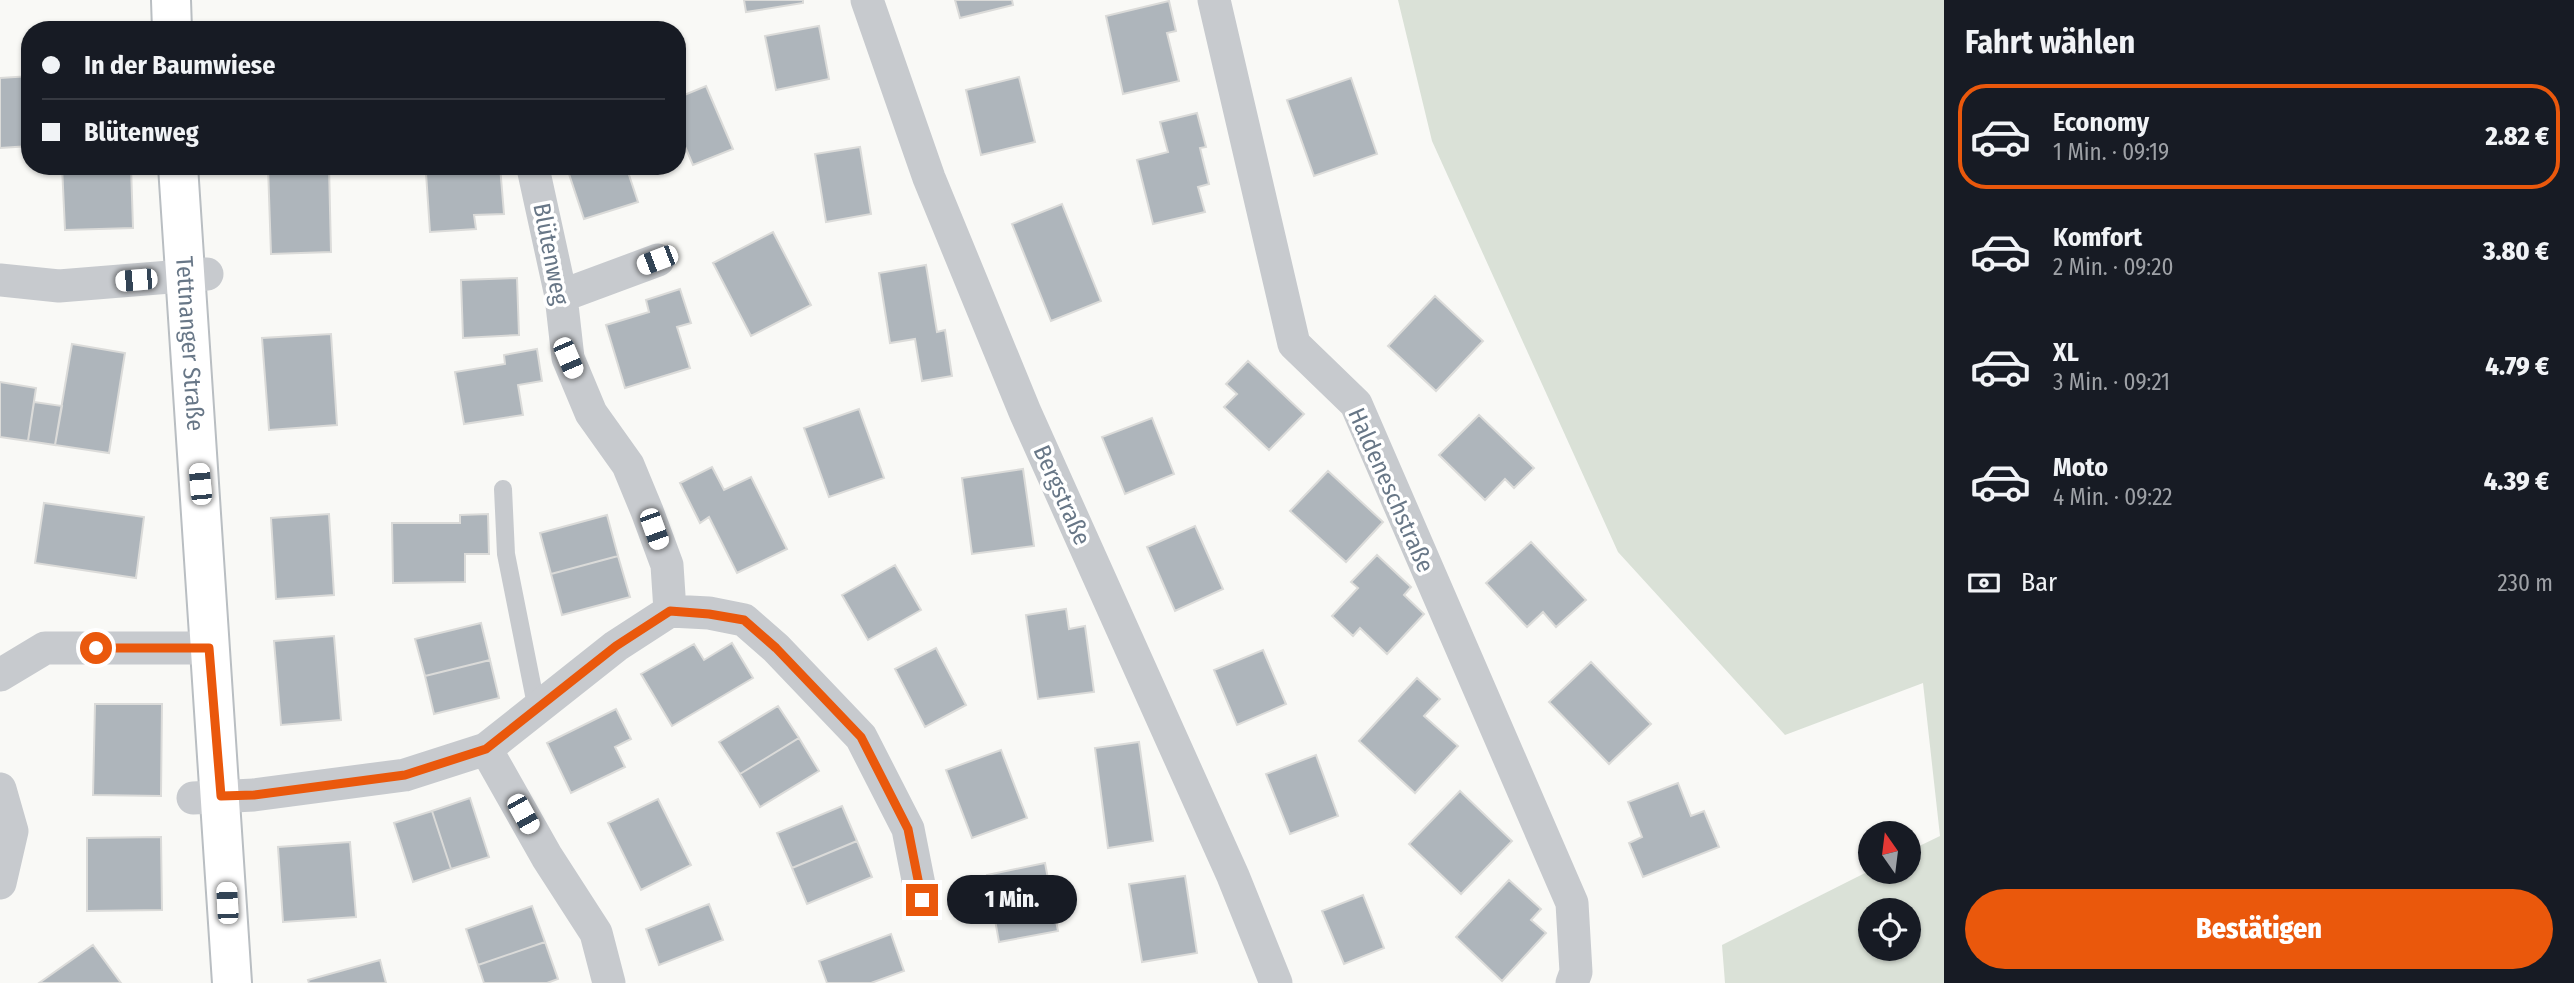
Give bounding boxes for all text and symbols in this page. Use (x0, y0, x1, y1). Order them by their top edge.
text: Fahrt wählen (1965, 23, 2135, 61)
text: In der Baumwiese (84, 50, 275, 81)
icon: car (1969, 105, 2032, 168)
text: Economy (2053, 107, 2149, 138)
text: Blütenweg (84, 117, 199, 148)
text: 2.82 € (2485, 121, 2549, 152)
text: 1 Min. · 09:19 (2053, 138, 2169, 166)
street label: Blütenweg (527, 201, 575, 308)
icon: car (1969, 220, 2032, 283)
text: Komfort (2053, 222, 2142, 253)
text: 3.80 € (2483, 236, 2549, 267)
car (634, 243, 681, 277)
text: 2 Min. · 09:20 (2053, 253, 2173, 281)
street label: Tettnanger Straße (170, 255, 209, 432)
car (115, 268, 158, 292)
car (551, 335, 586, 381)
icon: car (1969, 335, 2032, 398)
text: XL (2053, 337, 2079, 368)
text: 4.79 € (2485, 351, 2549, 382)
text: 3 Min. · 09:21 (2053, 368, 2170, 396)
street label: Haldeneschstraße (1342, 404, 1440, 576)
street label: Bergstraße (1028, 441, 1096, 549)
icon: car (1969, 450, 2032, 513)
text: Moto (2053, 452, 2108, 483)
car (188, 462, 213, 506)
text: 4.39 € (2484, 466, 2549, 497)
text: 4 Min. · 09:22 (2053, 483, 2173, 511)
car (637, 506, 672, 552)
icon: cash (1965, 564, 2003, 602)
text: Bar (2021, 567, 2057, 598)
text: 230 m (2497, 569, 2553, 597)
route start (80, 632, 112, 664)
car (504, 791, 543, 837)
north arrow (1858, 821, 1922, 884)
map controls (1858, 821, 1921, 961)
callout: 1 Min. (946, 876, 1076, 925)
car (216, 881, 239, 925)
route end (906, 884, 938, 916)
text: 1 Min. (985, 885, 1039, 913)
button: Bestätigen (1965, 889, 2553, 969)
button: locate (1858, 898, 1921, 961)

